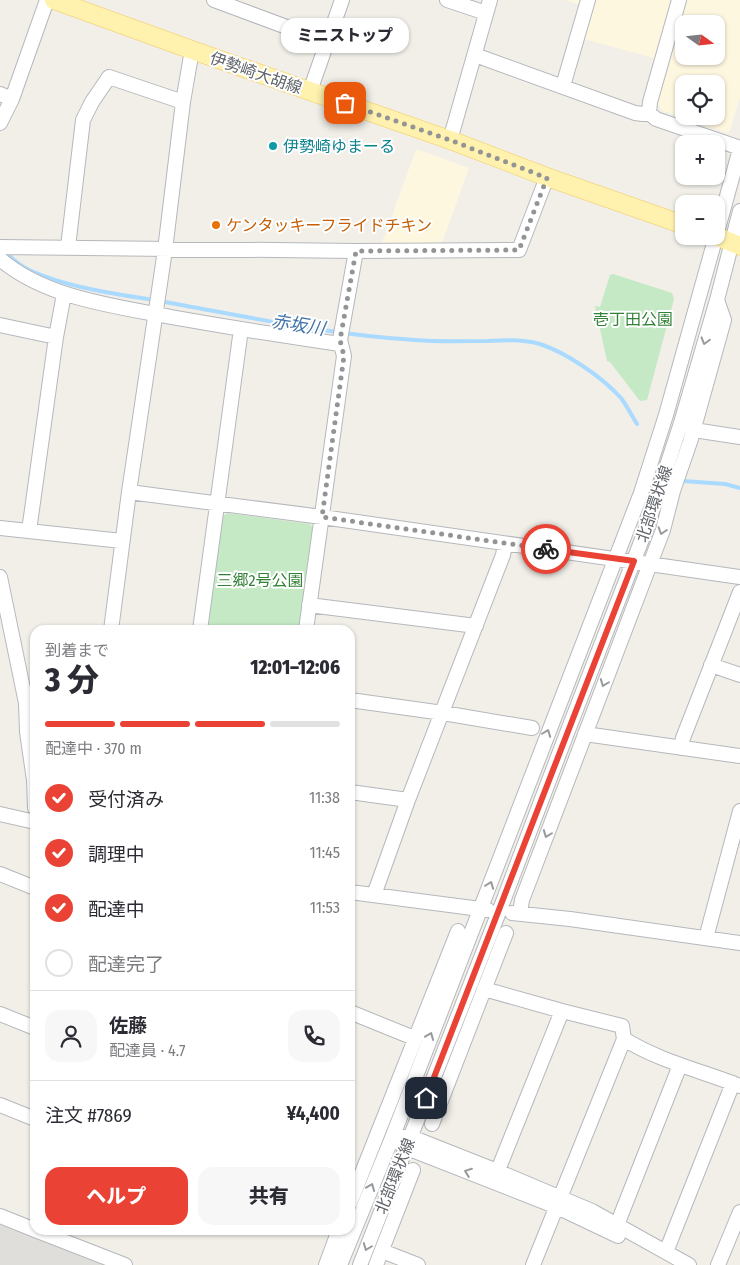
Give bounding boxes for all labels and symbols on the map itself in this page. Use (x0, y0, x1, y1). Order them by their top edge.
north arrow (675, 15, 725, 65)
callout: ミニストップ (281, 18, 409, 53)
street label: 伊勢崎大胡線 (208, 48, 304, 98)
pin (324, 82, 366, 124)
place label: 伊勢崎ゆまーる (283, 137, 395, 156)
marker: 伊勢崎ゆまーる (267, 140, 279, 152)
place label: ケンタッキーフライドチキン (226, 216, 432, 235)
marker: ケンタッキーフライドチキン (210, 219, 222, 231)
water label: 赤坂川 (270, 310, 328, 340)
park label: 壱丁田公園 (593, 310, 673, 329)
one-way arrow (700, 336, 711, 345)
street label: 北部環状線 (632, 463, 676, 545)
courier (521, 524, 571, 574)
one-way arrow (658, 526, 668, 534)
park label: 三郷2号公園 (216, 571, 304, 590)
one-way arrow (600, 678, 610, 686)
one-way arrow (541, 729, 551, 738)
one-way arrow (543, 830, 553, 838)
one-way arrow (484, 881, 494, 889)
one-way arrow (424, 1032, 434, 1041)
pin (405, 1077, 447, 1119)
street label: 北部環状線 (371, 1135, 419, 1217)
one-way arrow (464, 1168, 472, 1178)
one-way arrow (365, 1183, 376, 1192)
one-way arrow (363, 1242, 373, 1251)

